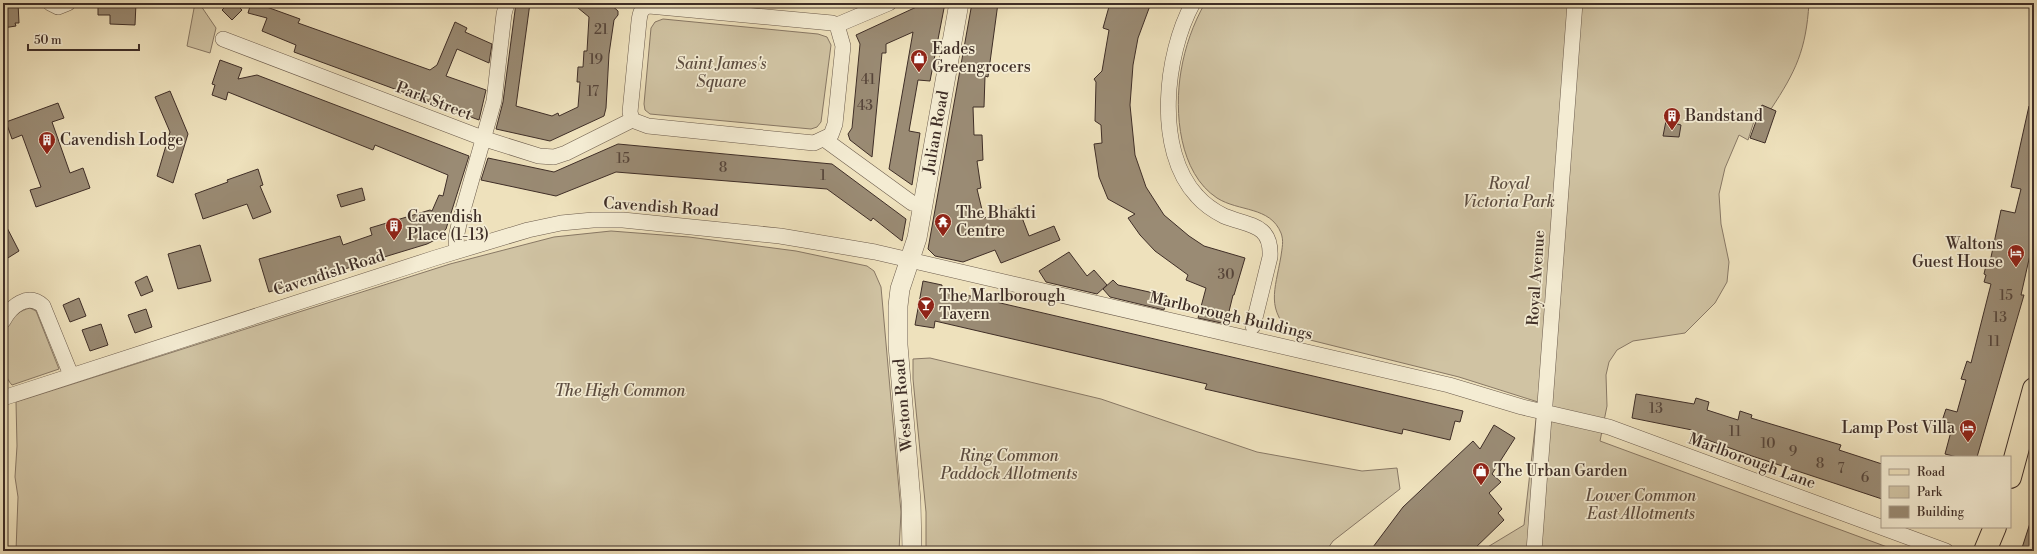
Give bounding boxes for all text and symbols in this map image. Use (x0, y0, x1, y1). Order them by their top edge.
house number: 21 (594, 21, 608, 39)
scale bar (28, 26, 139, 52)
text: 50 m (34, 33, 62, 48)
place label: Eades Greengrocers (932, 39, 1031, 77)
shop icon: Eades Greengrocers (909, 48, 929, 73)
house number: 19 (589, 51, 603, 69)
park label: Saint James's Square (675, 54, 767, 92)
house number: 41 (861, 71, 875, 89)
street label: Park Street (393, 77, 475, 125)
house number: 17 (587, 83, 599, 101)
street label: Julian Road (919, 89, 953, 176)
house number: 43 (857, 97, 873, 115)
building icon: Bandstand (1662, 106, 1682, 131)
place label: Bandstand (1684, 106, 1763, 126)
building icon: Cavendish Lodge (37, 130, 57, 155)
place label: Cavendish Lodge (60, 130, 183, 150)
house number: 15 (616, 150, 630, 168)
house number: 8 (719, 159, 727, 177)
house number: 1 (820, 167, 826, 185)
park label: Royal Victoria Park (1463, 174, 1555, 212)
street label: Cavendish Road (603, 193, 719, 221)
place label: The Bhakti Centre (956, 203, 1036, 241)
place label: Cavendish Place (1-13) (407, 207, 489, 245)
temple icon: The Bhakti Centre (933, 212, 953, 237)
building icon: Cavendish Place (1-13) (384, 216, 404, 241)
street label: Royal Avenue (1523, 229, 1549, 327)
place label: Waltons Guest House (1912, 234, 2003, 272)
hotel icon: Waltons Guest House (2006, 243, 2026, 268)
street label: Cavendish Road (271, 246, 387, 300)
house number: 30 (1217, 266, 1235, 284)
place label: The Marlborough Tavern (939, 286, 1066, 324)
street label: Marlborough Buildings (1147, 287, 1315, 345)
house number: 15 (1999, 287, 2013, 305)
bar icon: The Marlborough Tavern (916, 295, 936, 320)
house number: 13 (1993, 309, 2007, 327)
house number: 11 (1988, 333, 2000, 351)
street label: Weston Road (889, 358, 917, 453)
park label: The High Common (554, 381, 687, 401)
house number: 13 (1649, 400, 1663, 418)
place label: Lamp Post Villa (1841, 418, 1956, 438)
hotel icon: Lamp Post Villa (1958, 418, 1978, 443)
house number: 11 (1729, 423, 1741, 441)
street label: Marlborough Lane (1686, 429, 1818, 493)
house number: 10 (1761, 435, 1775, 453)
house number: 9 (1789, 443, 1797, 461)
park label: Ring Common Paddock Allotments (939, 446, 1078, 484)
house number: 8 (1816, 455, 1824, 473)
legend (1881, 456, 2011, 528)
house number: 7 (1837, 460, 1845, 478)
shop icon: The Urban Garden (1471, 461, 1491, 486)
place label: The Urban Garden (1494, 461, 1628, 481)
text: Road (1917, 465, 1945, 480)
house number: 6 (1861, 469, 1870, 487)
text: Park (1917, 485, 1943, 500)
park label: Lower Common East Allotments (1585, 486, 1697, 524)
text: Building (1916, 505, 1965, 520)

